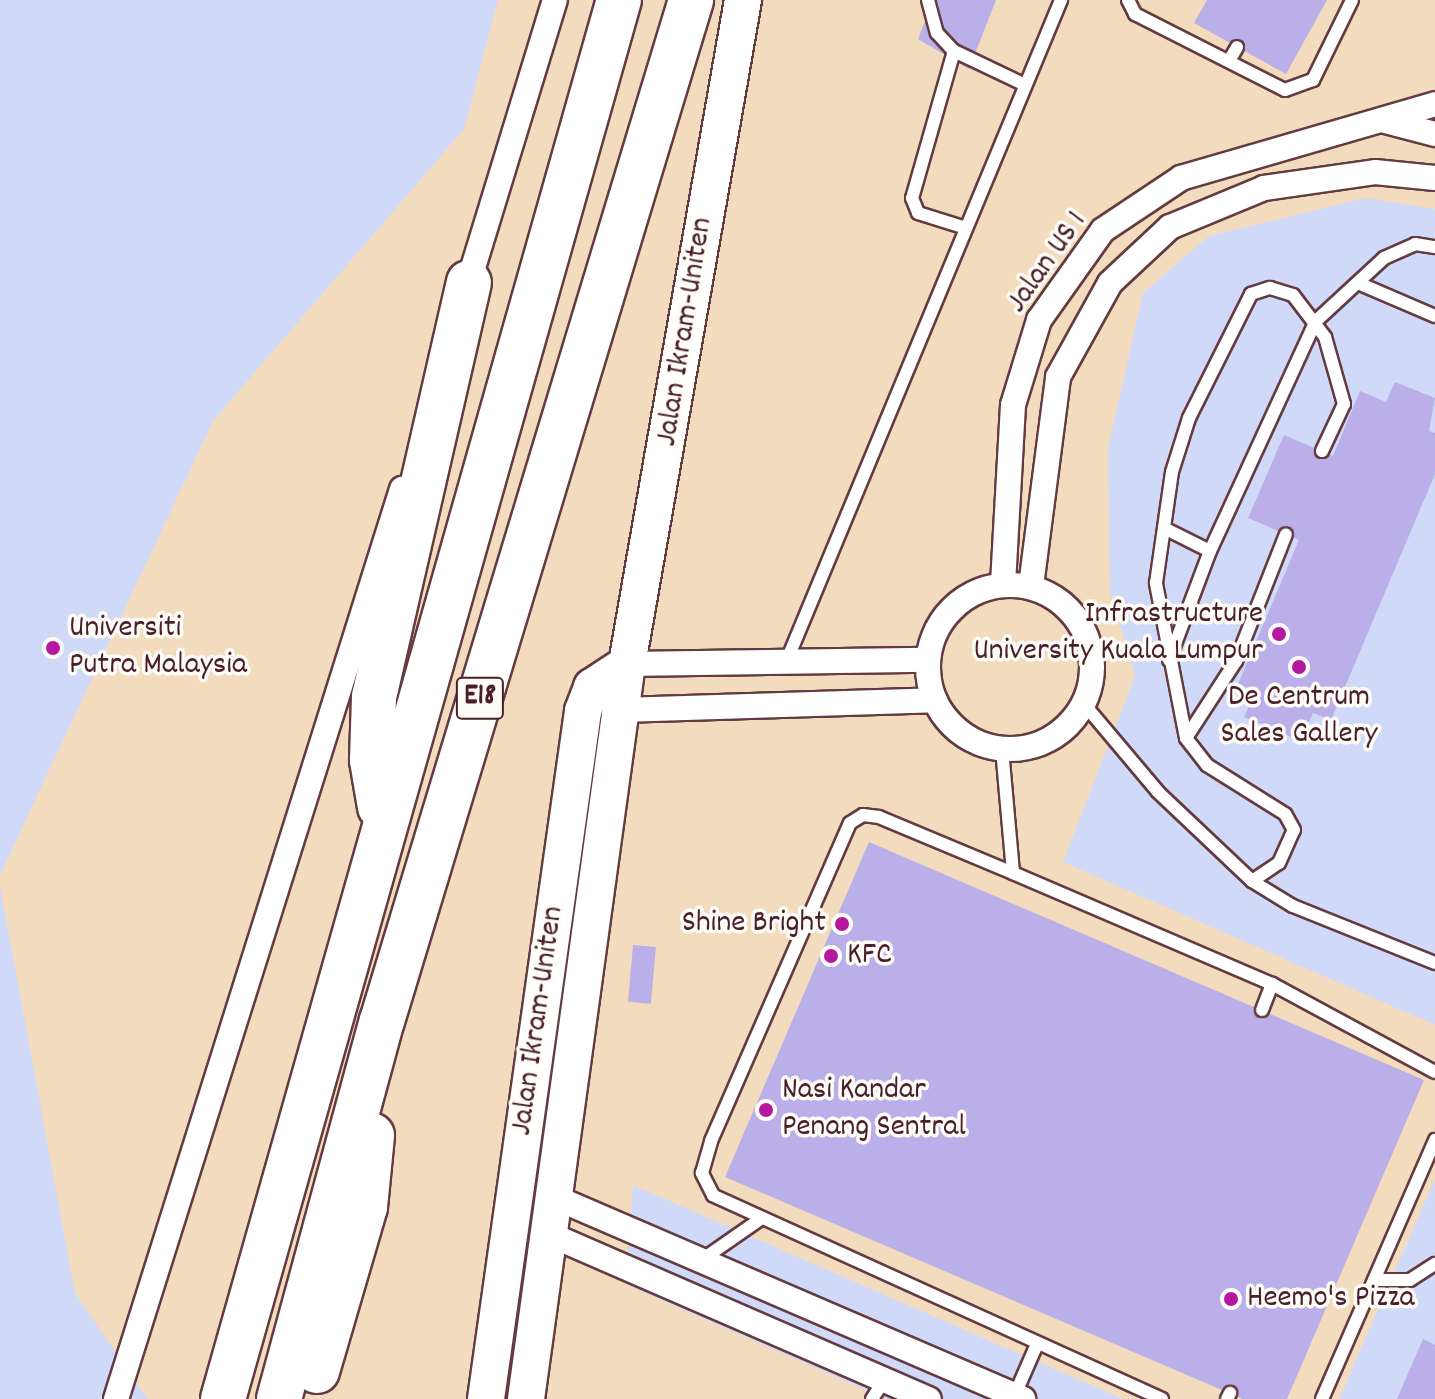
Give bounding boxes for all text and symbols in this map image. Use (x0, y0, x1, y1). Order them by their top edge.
street label: Jalan US 1 (999, 205, 1097, 321)
street label: Jalan Ikram-Uniten (649, 215, 723, 449)
place label: Infrastructure University Kuala Lumpur (973, 597, 1263, 672)
place label: Universiti Putra Malaysia (69, 611, 247, 686)
marker: Infrastructure University Kuala Lumpur (1270, 625, 1288, 643)
marker: Universiti Putra Malaysia (44, 639, 62, 657)
marker: De Centrum Sales Gallery (1290, 658, 1308, 676)
road number: E18 (454, 672, 506, 724)
place label: De Centrum Sales Gallery (1221, 680, 1377, 755)
street label: Jalan Ikram-Uniten (504, 904, 574, 1138)
place label: Shine Bright (682, 905, 826, 943)
marker: Shine Bright (833, 915, 851, 933)
place label: KFC (847, 937, 892, 975)
marker: KFC (822, 947, 840, 965)
place label: Nasi Kandar Penang Sentral (782, 1073, 966, 1148)
marker: Nasi Kandar Penang Sentral (757, 1101, 775, 1119)
place label: Heemo's Pizza (1247, 1280, 1415, 1318)
marker: Heemo's Pizza (1222, 1290, 1240, 1308)

